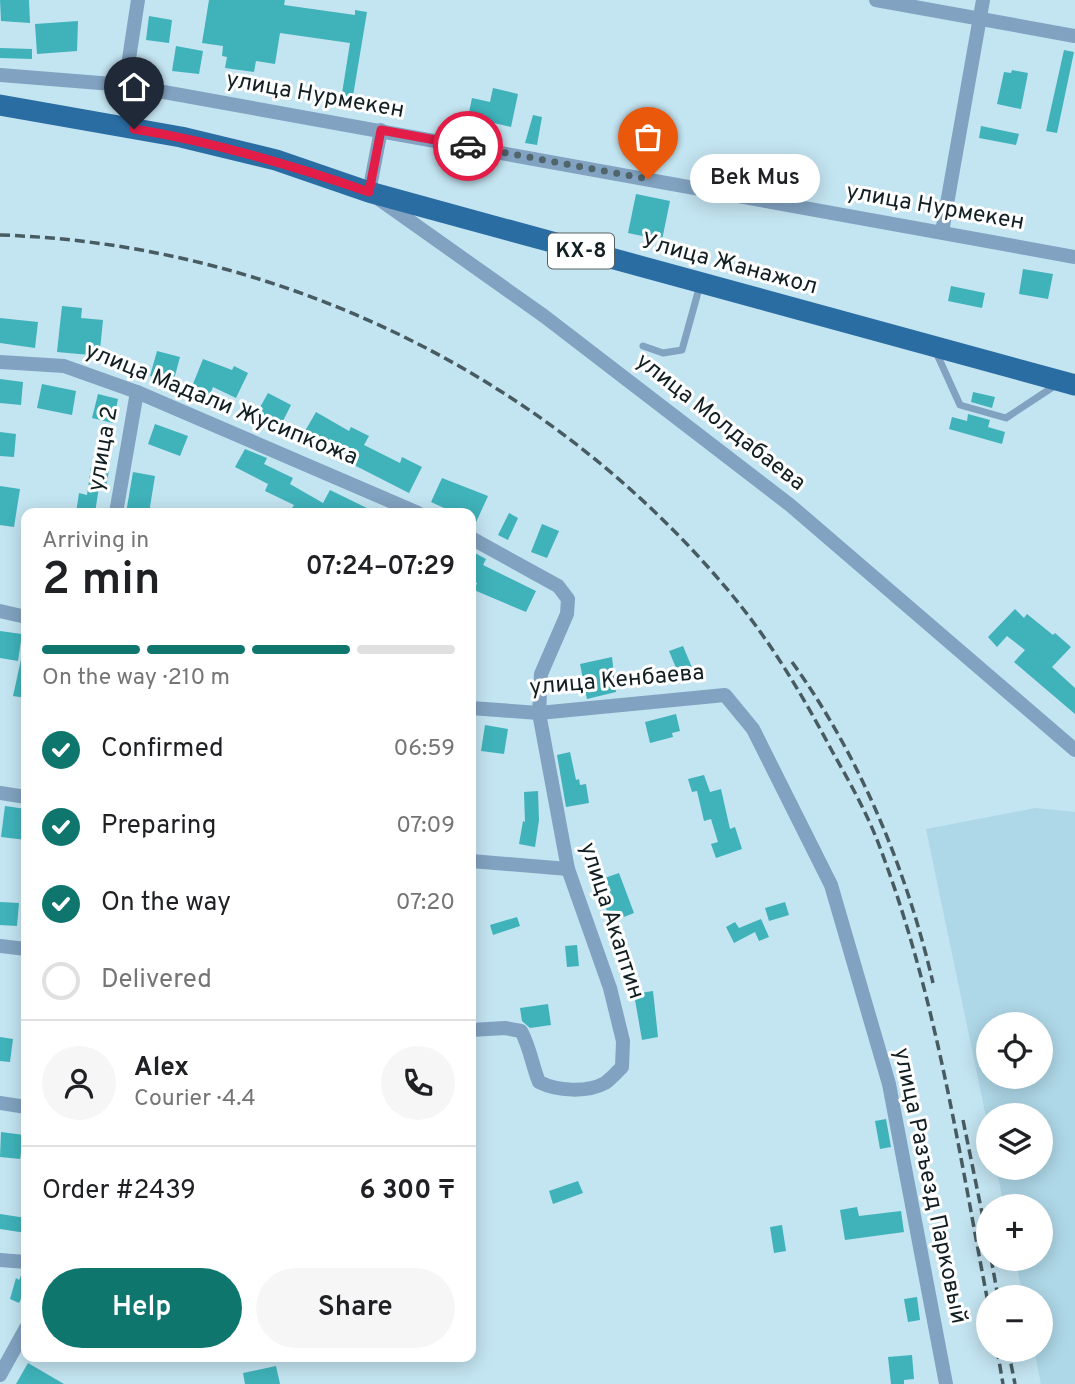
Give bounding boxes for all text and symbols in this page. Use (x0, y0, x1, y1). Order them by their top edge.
pin (104, 57, 164, 129)
street label: улица Нурмекен (224, 66, 406, 126)
icon: home (115, 68, 153, 106)
pin (618, 107, 678, 179)
courier (433, 111, 503, 181)
icon: bag (629, 118, 667, 156)
icon: car (449, 127, 487, 165)
callout: Bek Mus (690, 154, 820, 204)
text: Bek Mus (710, 164, 800, 193)
street label: улица Нурмекен (844, 178, 1026, 238)
street label: Улица Жанажол (638, 228, 820, 302)
road number: КХ-8 (548, 233, 614, 268)
street label: улица Мадали Жусипкожа (80, 337, 362, 473)
street label: улица Молдабаева (629, 348, 811, 498)
street label: улица 2 (82, 404, 126, 494)
text: Arriving in (42, 527, 149, 556)
text: 07:24–07:29 (306, 551, 455, 584)
text: 2 min (42, 552, 161, 611)
street label: улица Кенбаева (528, 659, 706, 703)
text: On the way · 210 m (42, 664, 230, 693)
icon: check (42, 731, 80, 769)
text: Confirmed (101, 733, 224, 766)
text: 06:59 (394, 735, 455, 764)
icon: check (42, 808, 80, 846)
text: Preparing (101, 810, 216, 843)
text: 07:09 (396, 812, 455, 841)
street label: улица Акаптин (572, 839, 650, 1003)
icon: check (42, 885, 80, 923)
text: On the way (101, 887, 231, 920)
text: 07:20 (396, 889, 455, 918)
text: Delivered (101, 964, 212, 997)
map controls (976, 1012, 1053, 1362)
button: locate (976, 1012, 1053, 1089)
street label: улица Разъезд Парковый (886, 1045, 972, 1327)
button: person (42, 1046, 116, 1120)
button: phone (381, 1046, 455, 1120)
text: Alex (134, 1052, 189, 1085)
text: Courier · 4.4 (134, 1085, 256, 1114)
button: layers (976, 1103, 1053, 1180)
text: Order #2439 (42, 1175, 196, 1208)
text: 6 300 ₸ (359, 1175, 455, 1208)
button: + (976, 1194, 1053, 1271)
button: Help (42, 1268, 242, 1348)
button: Share (256, 1268, 455, 1348)
button: − (976, 1285, 1053, 1362)

